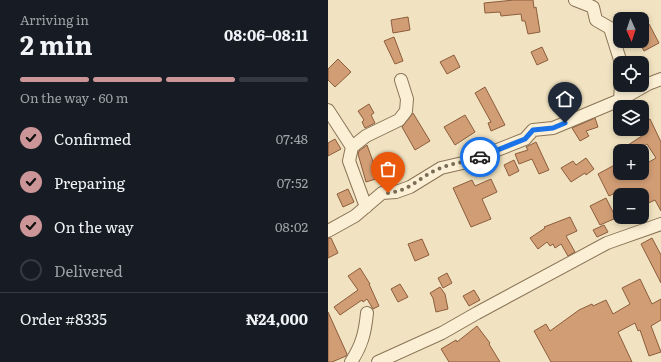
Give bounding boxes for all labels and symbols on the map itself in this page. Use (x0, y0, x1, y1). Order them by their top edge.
north arrow (613, 12, 649, 48)
pin (548, 82, 582, 123)
courier (460, 137, 500, 177)
pin (371, 152, 405, 193)

